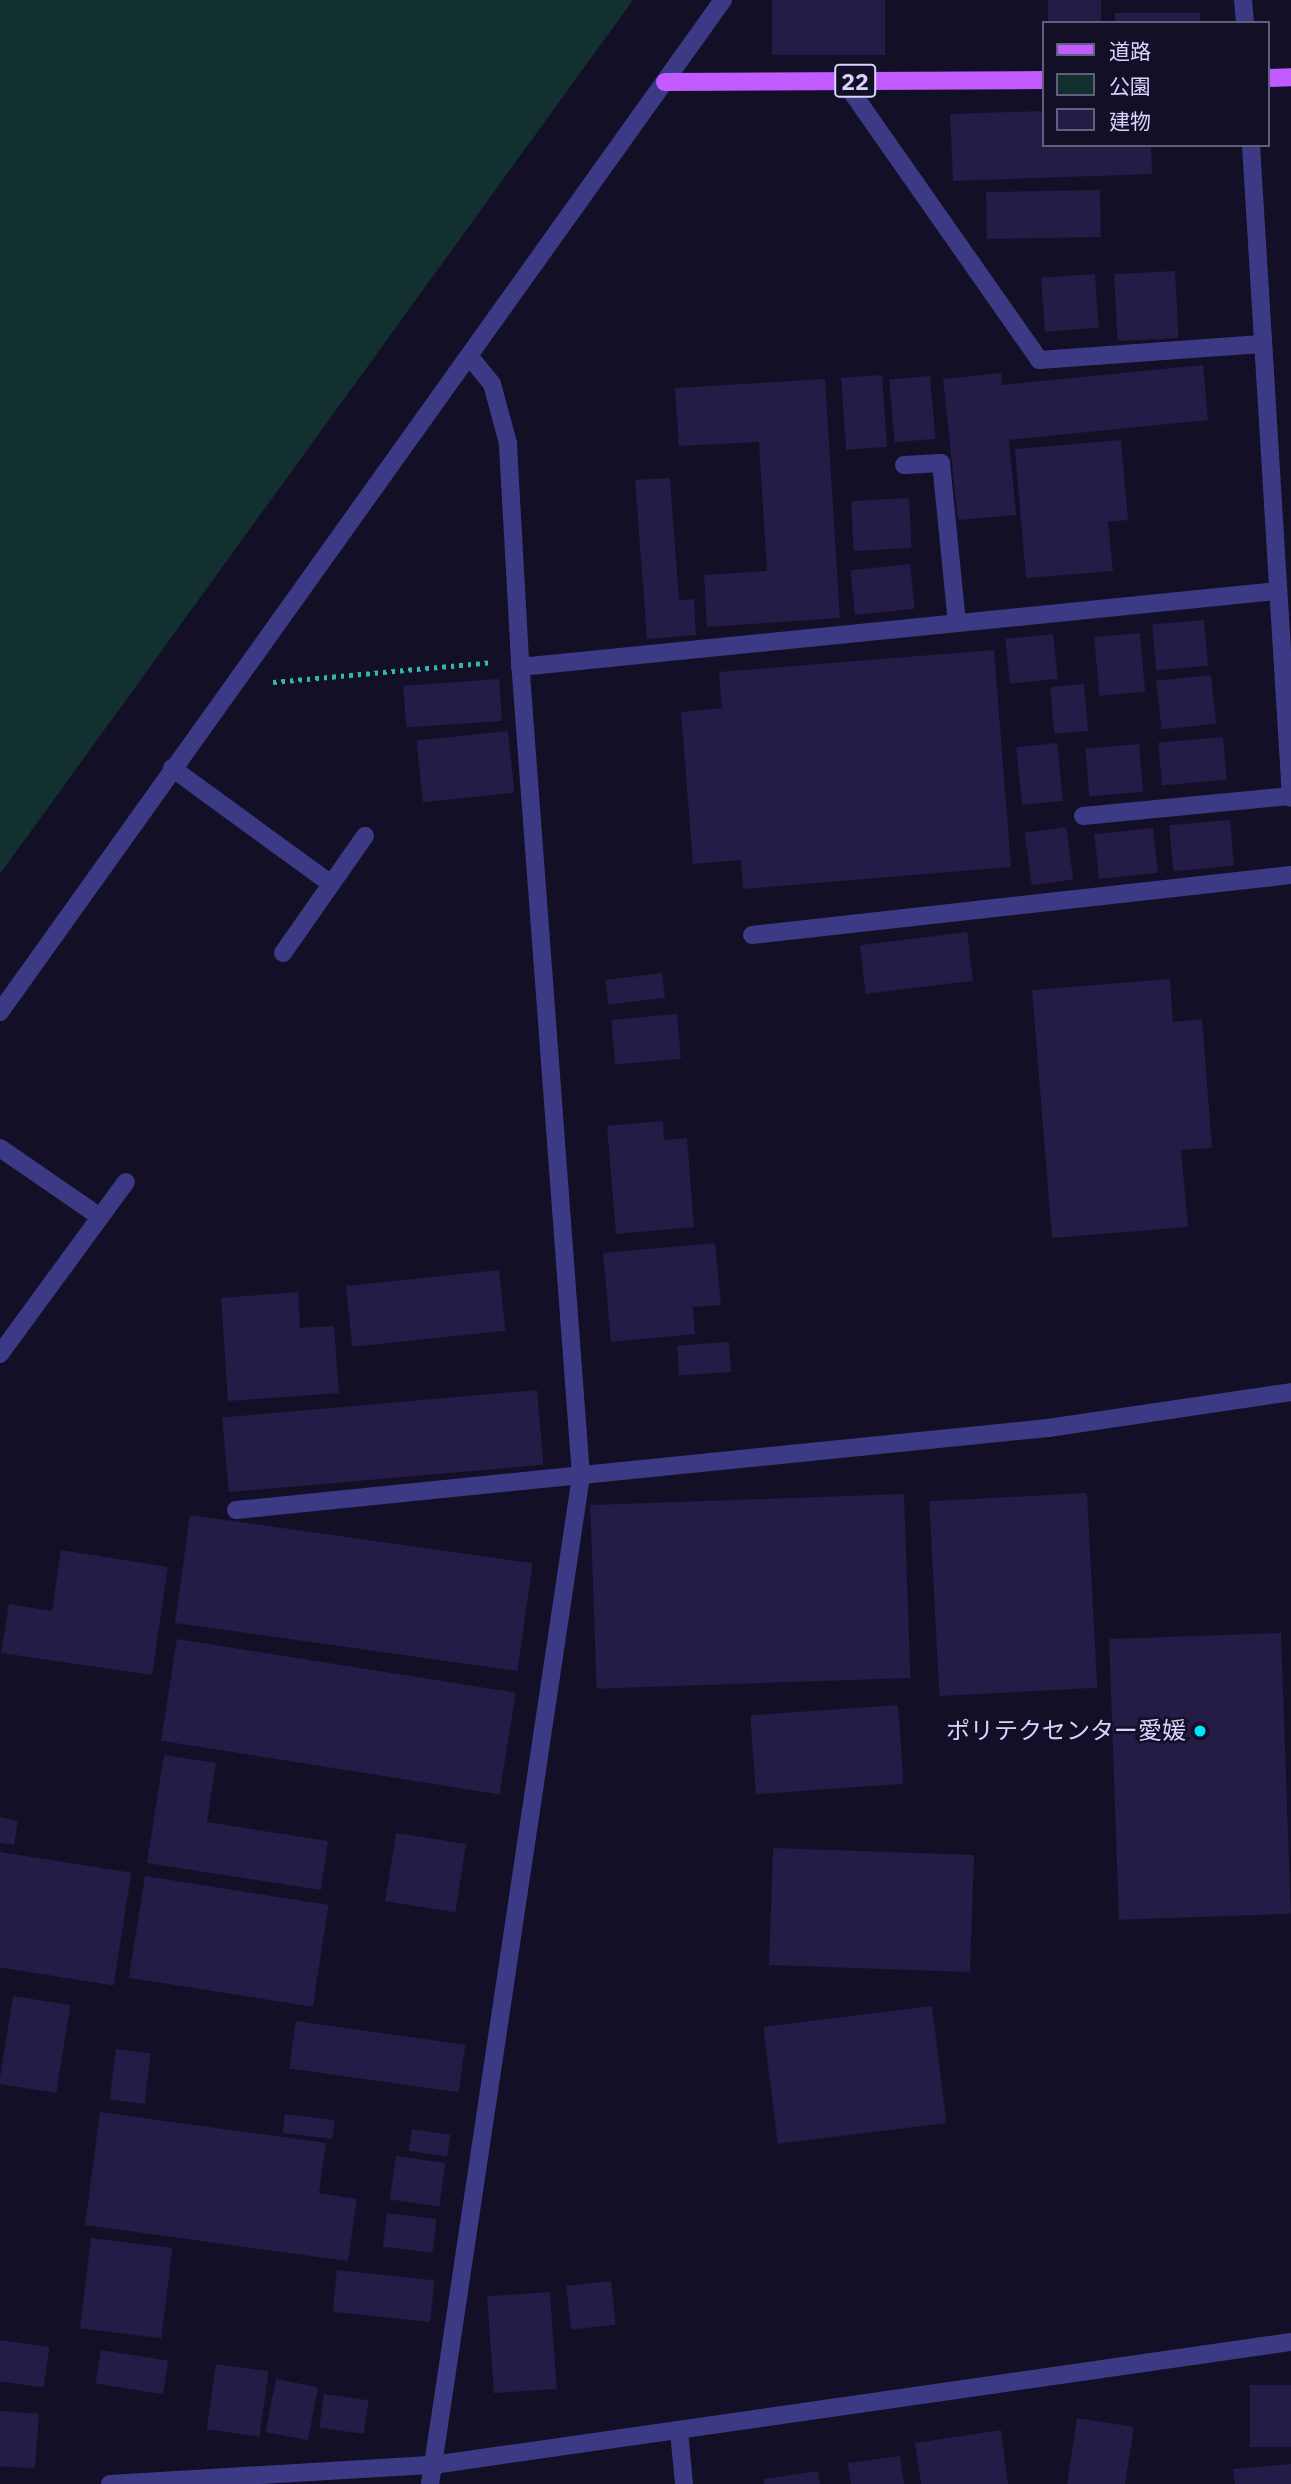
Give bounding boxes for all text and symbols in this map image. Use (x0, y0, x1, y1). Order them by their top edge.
legend (1042, 21, 1270, 147)
text: 道路 (1109, 37, 1151, 65)
road number: 22 (834, 61, 876, 100)
text: 公園 (1109, 72, 1151, 100)
text: 建物 (1109, 107, 1151, 135)
place label: ポリテクセンター愛媛 (946, 1717, 1186, 1745)
marker: ポリテクセンター愛媛 (1192, 1723, 1208, 1739)

